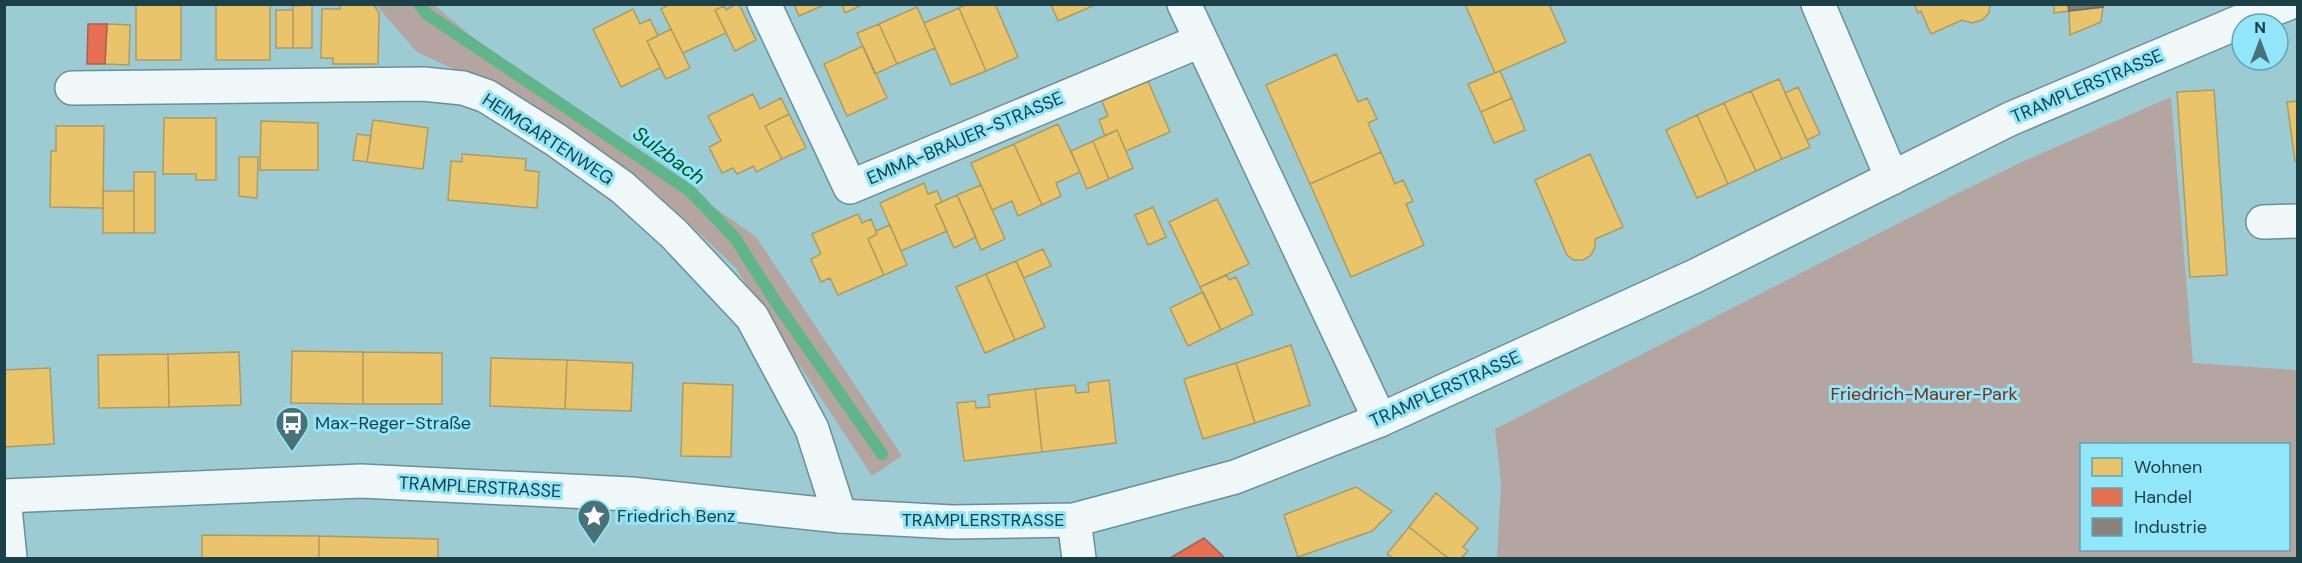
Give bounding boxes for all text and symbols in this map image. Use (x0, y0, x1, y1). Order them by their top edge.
north arrow (2230, 12, 2290, 72)
text: N (2254, 17, 2266, 38)
street label: TRAMPLERSTRASSE (2007, 43, 2167, 129)
street label: EMMA-BRAUER-STRASSE (863, 86, 1067, 190)
street label: HEIMGARTENWEG (478, 88, 618, 190)
water label: Sulzbach (628, 120, 710, 190)
street label: TRAMPLERSTRASSE (1366, 345, 1524, 433)
park label: Friedrich-Maurer-Park (1830, 382, 2018, 406)
bus stop icon: Max-Reger-Straße (274, 405, 310, 452)
place label: Max-Reger-Straße (315, 411, 471, 435)
legend (2080, 443, 2290, 551)
text: Wohnen (2134, 455, 2202, 479)
street label: TRAMPLERSTRASSE (398, 471, 562, 503)
text: Handel (2134, 485, 2192, 509)
place icon: Friedrich Benz (576, 498, 612, 545)
place label: Friedrich Benz (617, 504, 735, 528)
street label: TRAMPLERSTRASSE (902, 508, 1064, 532)
text: Industrie (2134, 515, 2207, 539)

